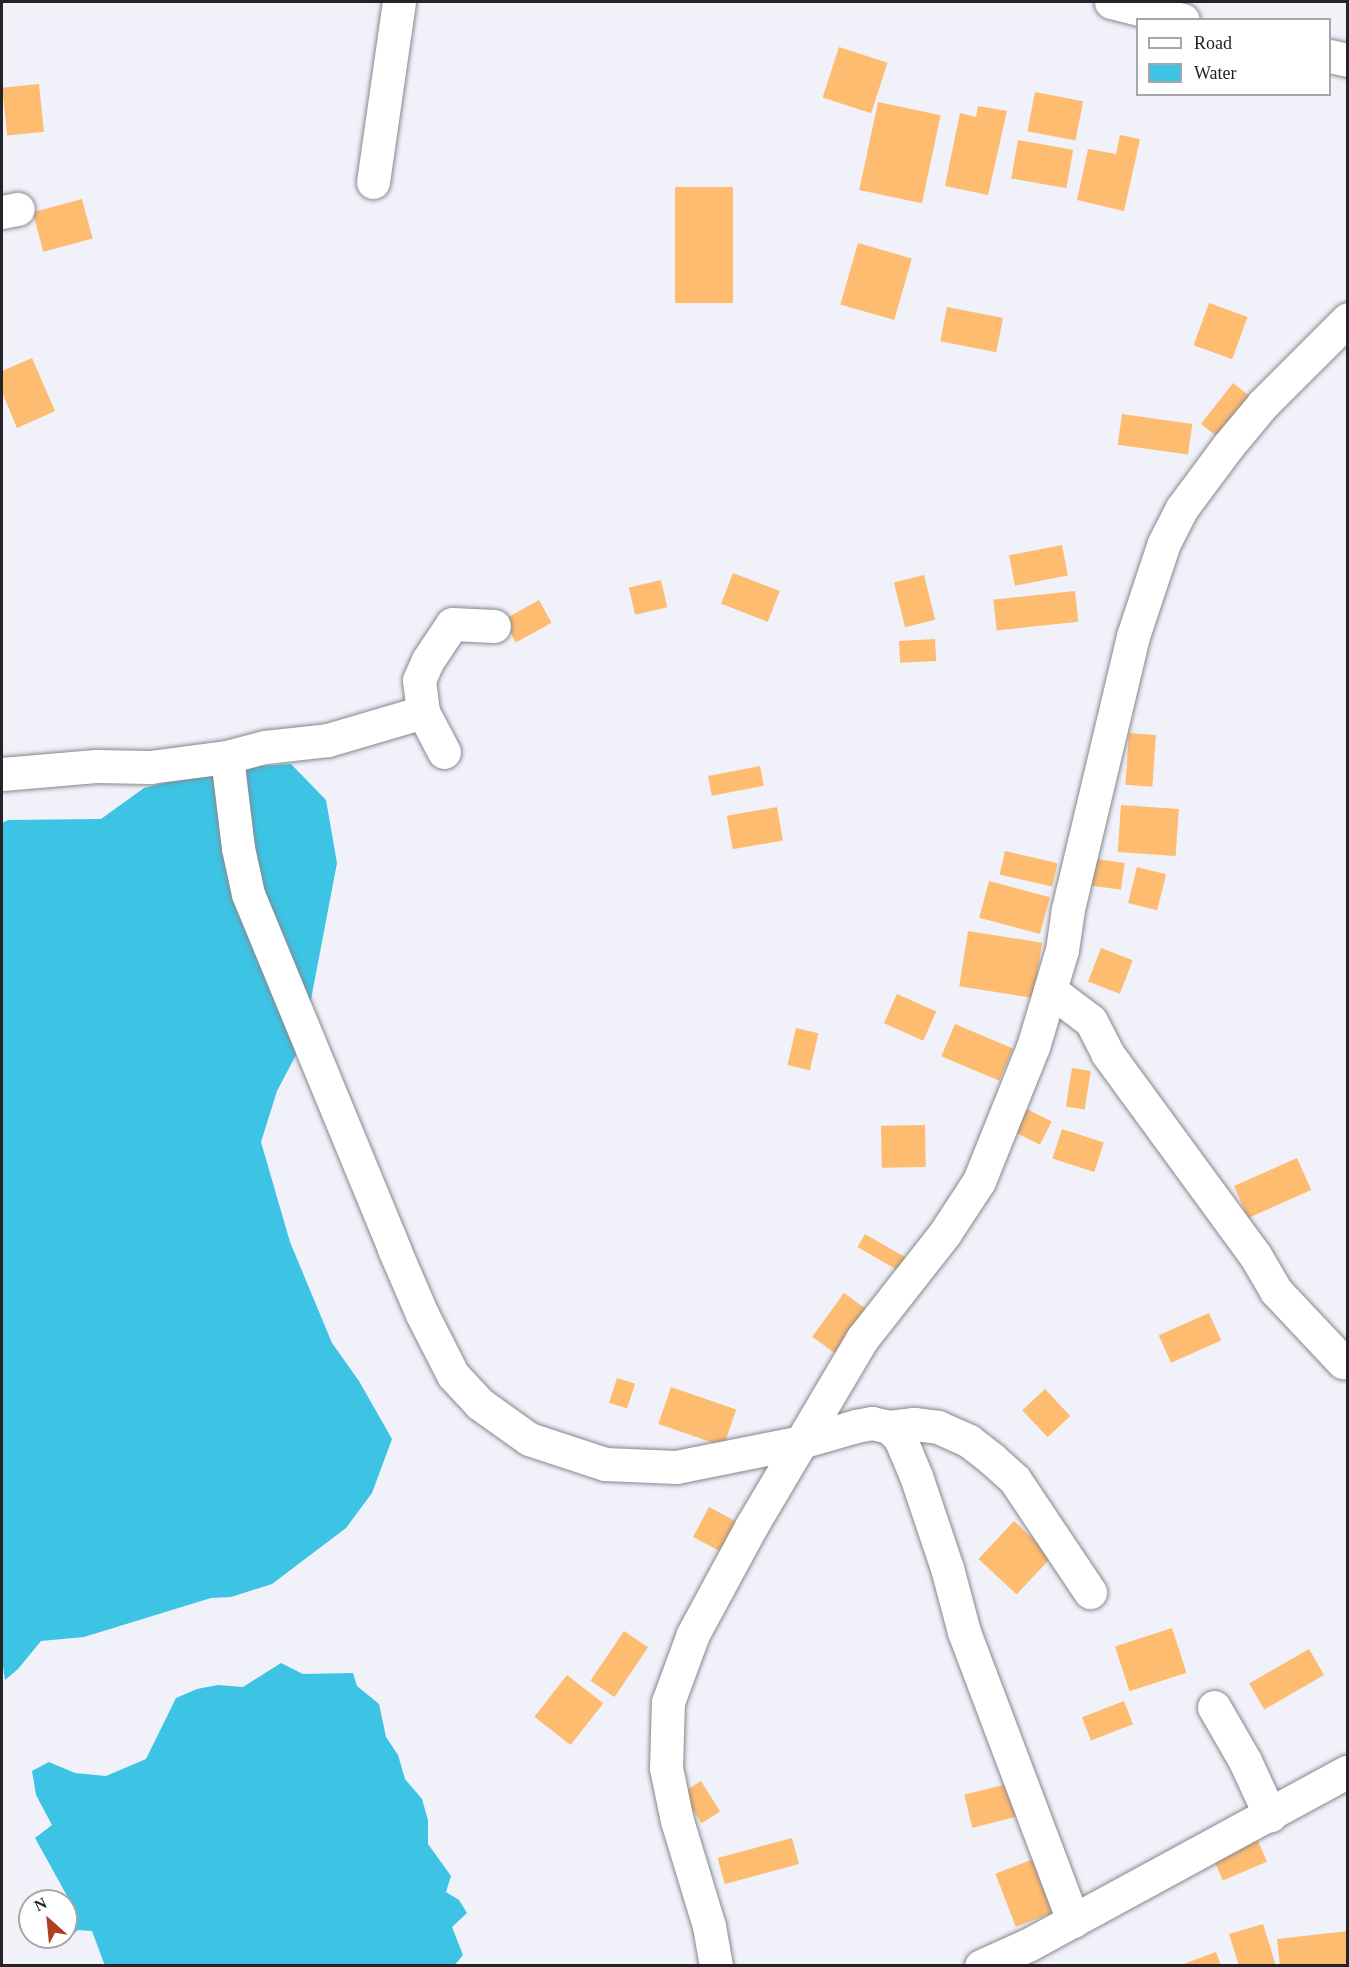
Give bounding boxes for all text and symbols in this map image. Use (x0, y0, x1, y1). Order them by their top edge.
legend (1136, 18, 1331, 96)
text: Road (1194, 33, 1232, 53)
text: Water (1194, 63, 1237, 83)
north arrow (18, 1889, 78, 1949)
text: N (31, 1894, 50, 1914)

